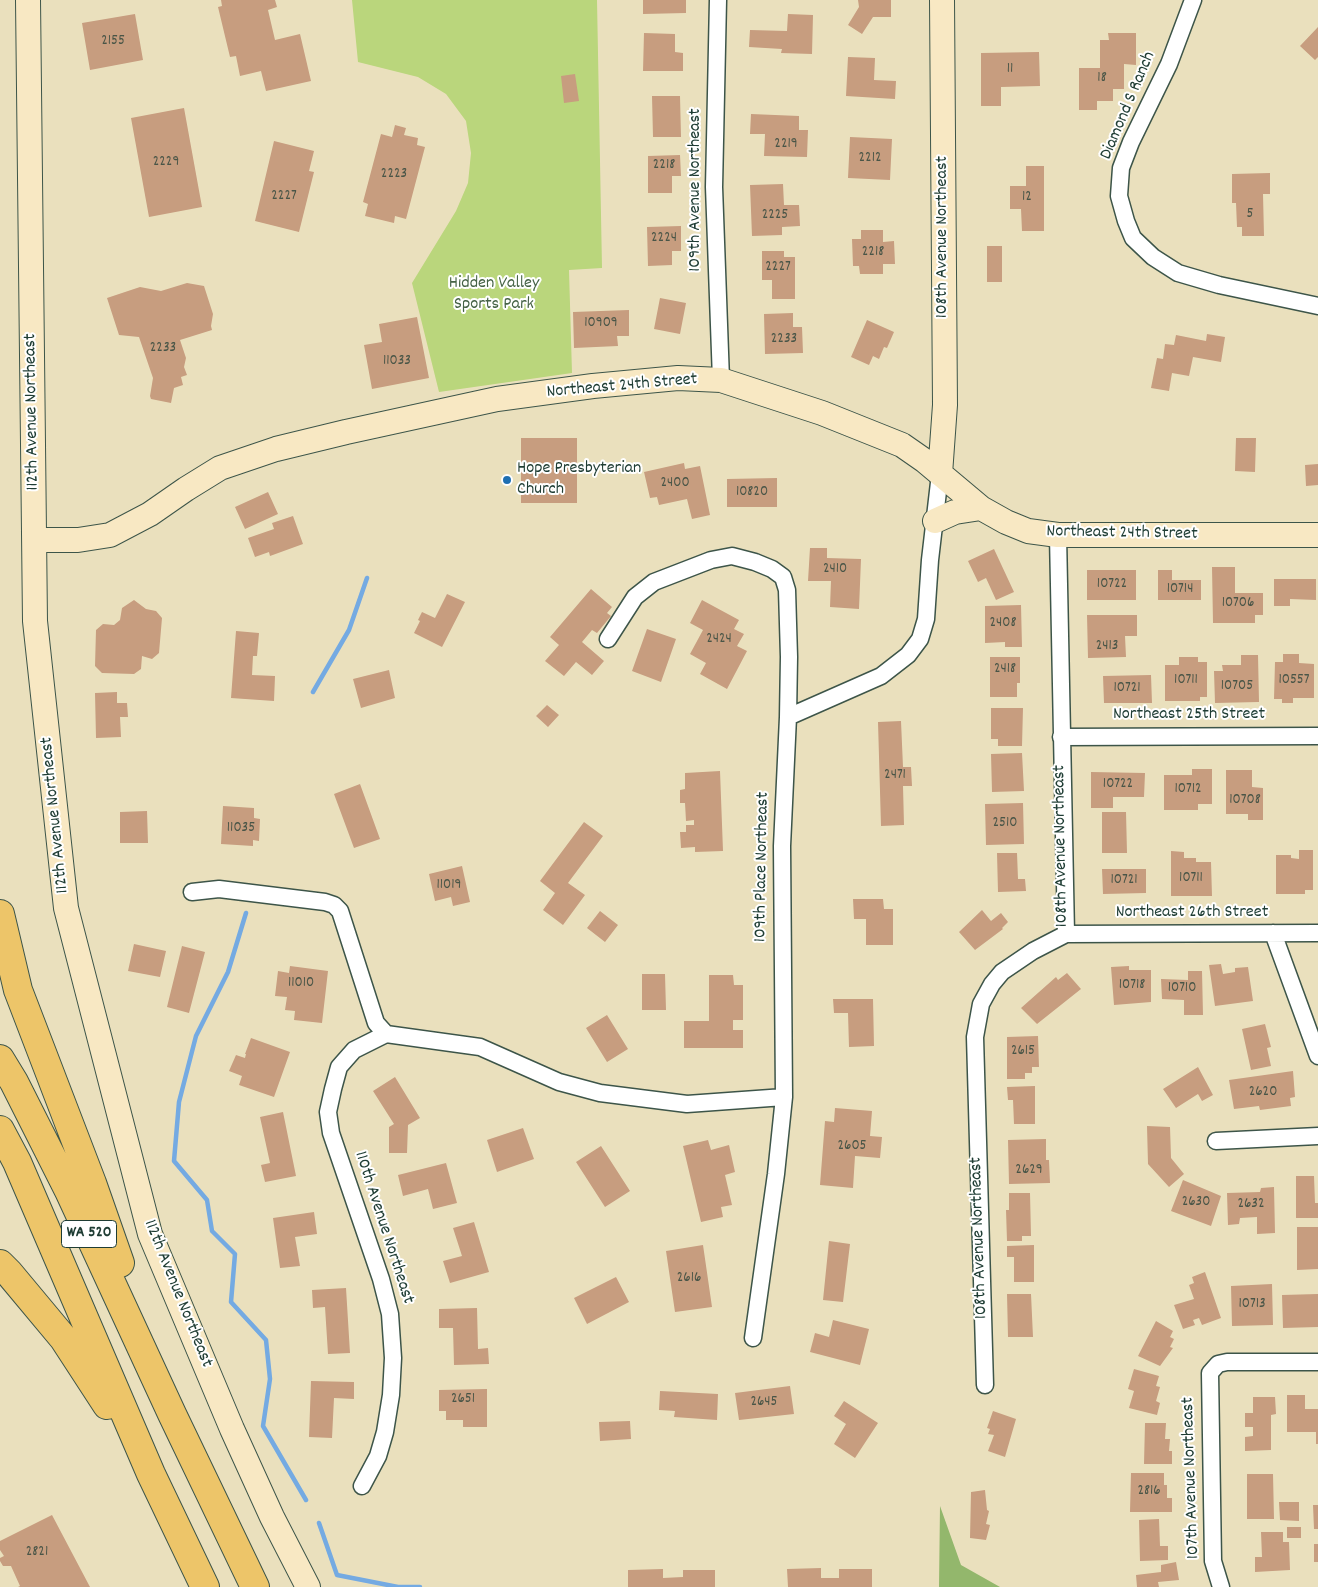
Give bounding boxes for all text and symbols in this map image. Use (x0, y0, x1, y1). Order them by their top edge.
house number: 2155 (101, 33, 125, 51)
street label: Diamond S Ranch (1097, 49, 1161, 163)
house number: 11 (1007, 61, 1013, 79)
house number: 18 (1097, 70, 1107, 88)
street label: 109th Avenue Northeast (686, 108, 708, 272)
house number: 2219 (774, 136, 798, 154)
house number: 2212 (859, 150, 881, 168)
house number: 2229 (153, 154, 179, 172)
street label: 108th Avenue Northeast (933, 156, 955, 318)
house number: 2218 (653, 157, 675, 175)
house number: 2223 (381, 166, 407, 184)
house number: 2227 (271, 188, 297, 206)
house number: 12 (1022, 189, 1032, 207)
house number: 5 (1247, 206, 1253, 224)
house number: 2225 (762, 207, 788, 225)
house number: 2224 (651, 230, 677, 248)
house number: 2218 (862, 244, 884, 262)
house number: 2227 (765, 259, 791, 277)
park label: Hidden Valley Sports Park (449, 274, 539, 316)
house number: 10909 (584, 315, 618, 333)
house number: 2233 (771, 331, 797, 349)
street label: 112th Avenue Northeast (21, 333, 45, 491)
house number: 2233 (150, 340, 176, 358)
house number: 11033 (383, 353, 411, 371)
street label: Northeast 24th Street (546, 370, 698, 404)
place label: Hope Presbyterian Church (517, 459, 641, 502)
marker: Hope Presbyterian Church (501, 474, 513, 486)
house number: 2400 (660, 475, 690, 493)
house number: 10820 (736, 484, 768, 502)
street label: Northeast 24th Street (1046, 522, 1198, 546)
house number: 2410 (823, 561, 847, 579)
house number: 10722 (1097, 576, 1127, 594)
house number: 10714 (1167, 581, 1193, 599)
house number: 10706 (1222, 595, 1254, 613)
house number: 2408 (990, 615, 1016, 633)
house number: 2424 (706, 631, 732, 649)
house number: 2413 (1096, 638, 1118, 656)
house number: 2418 (994, 661, 1016, 679)
house number: 10711 (1174, 672, 1198, 690)
house number: 10557 (1278, 672, 1310, 690)
house number: 10705 (1221, 678, 1253, 696)
house number: 10721 (1113, 680, 1141, 698)
street label: Northeast 25th Street (1113, 705, 1265, 727)
street label: 112th Avenue Northeast (37, 736, 75, 894)
street label: 108th Avenue Northeast (1050, 765, 1074, 927)
house number: 2471 (884, 767, 906, 785)
house number: 10722 (1103, 776, 1133, 794)
house number: 10712 (1174, 781, 1202, 799)
street label: 109th Place Northeast (751, 792, 775, 942)
house number: 10708 (1229, 792, 1261, 810)
house number: 2510 (993, 815, 1017, 833)
house number: 11035 (227, 820, 255, 838)
house number: 10711 (1179, 870, 1203, 888)
house number: 10721 (1110, 872, 1138, 890)
house number: 11019 (437, 877, 461, 895)
street label: Northeast 26th Street (1116, 903, 1268, 925)
house number: 11010 (288, 975, 314, 993)
house number: 10718 (1119, 977, 1145, 995)
house number: 10710 (1168, 980, 1196, 998)
house number: 2615 (1011, 1043, 1035, 1061)
house number: 2620 (1249, 1084, 1277, 1102)
house number: 2605 (837, 1138, 867, 1156)
street label: 110th Avenue Northeast (348, 1149, 418, 1307)
street label: 108th Avenue Northeast (966, 1156, 994, 1320)
house number: 2629 (1015, 1162, 1043, 1180)
house number: 2630 (1182, 1194, 1210, 1212)
house number: 2632 (1237, 1196, 1265, 1214)
street label: 112th Avenue Northeast (138, 1217, 216, 1371)
road number: WA 520 (62, 1220, 116, 1248)
house number: 2616 (677, 1270, 701, 1288)
house number: 10713 (1238, 1296, 1266, 1314)
house number: 2651 (451, 1391, 475, 1409)
house number: 2645 (750, 1394, 778, 1412)
street label: 107th Avenue Northeast (1178, 1397, 1206, 1559)
house number: 2816 (1137, 1483, 1161, 1501)
house number: 2821 (26, 1544, 48, 1562)

